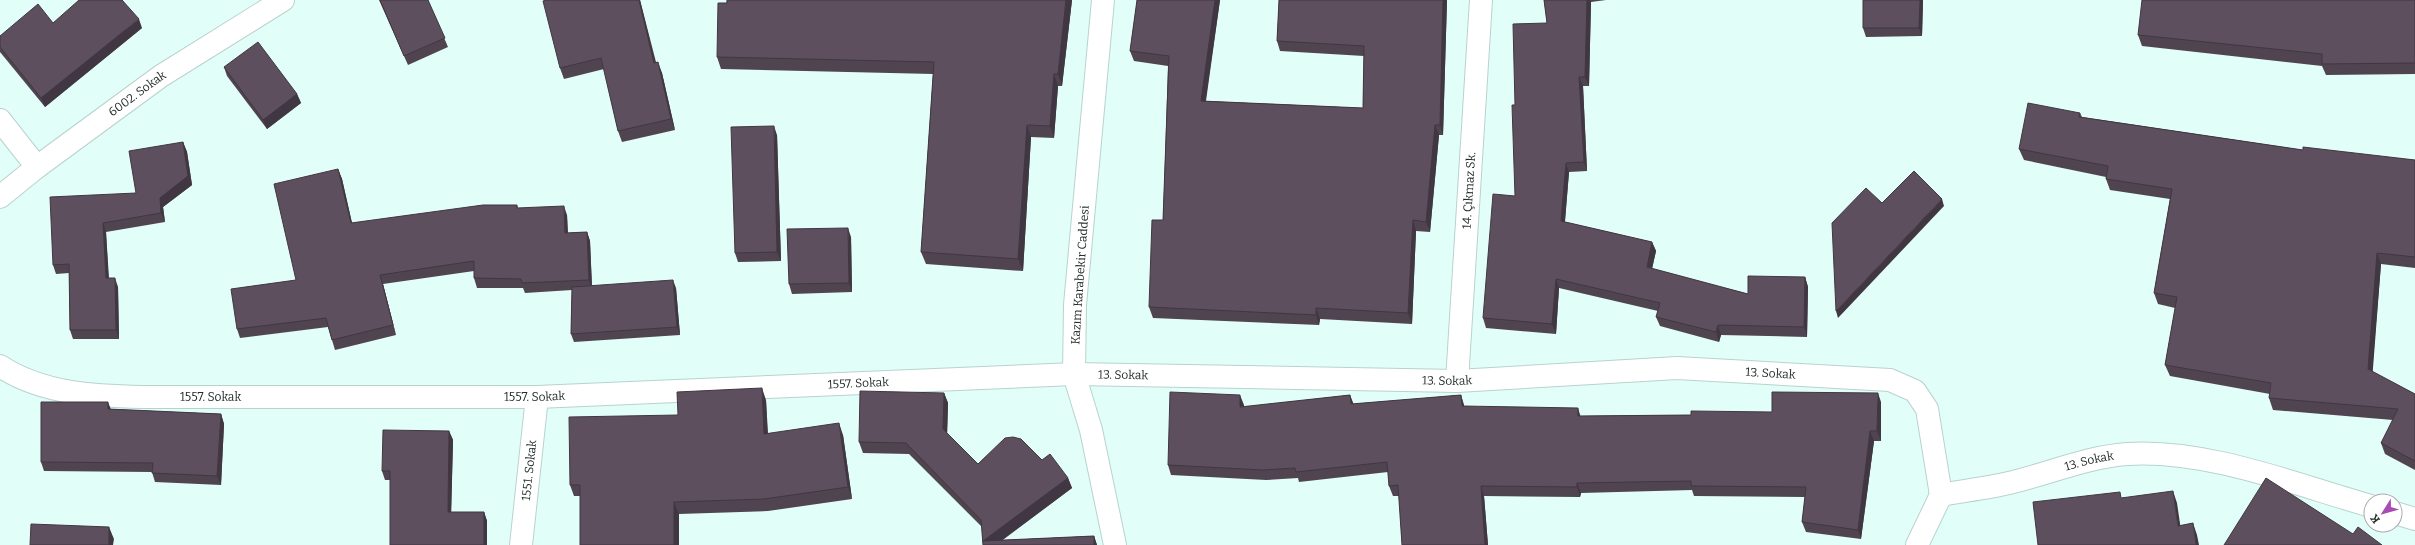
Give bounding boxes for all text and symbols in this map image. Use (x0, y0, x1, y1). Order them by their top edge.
street label: 6002. Sokak (106, 68, 169, 119)
street label: 14. Çıkmaz Sk. (1460, 151, 1478, 229)
street label: Kazım Karabekir Caddesi (1068, 205, 1092, 345)
street label: 13. Sokak (1745, 365, 1796, 382)
street label: 13. Sokak (1098, 367, 1148, 382)
street label: 13. Sokak (1422, 373, 1473, 388)
street label: 1557. Sokak (827, 375, 889, 392)
street label: 1557. Sokak (504, 389, 566, 404)
street label: 1557. Sokak (180, 390, 241, 404)
street label: 1551. Sokak (519, 439, 539, 502)
street label: 13. Sokak (2063, 449, 2115, 474)
north arrow (2363, 493, 2403, 533)
text: K (2368, 512, 2383, 526)

